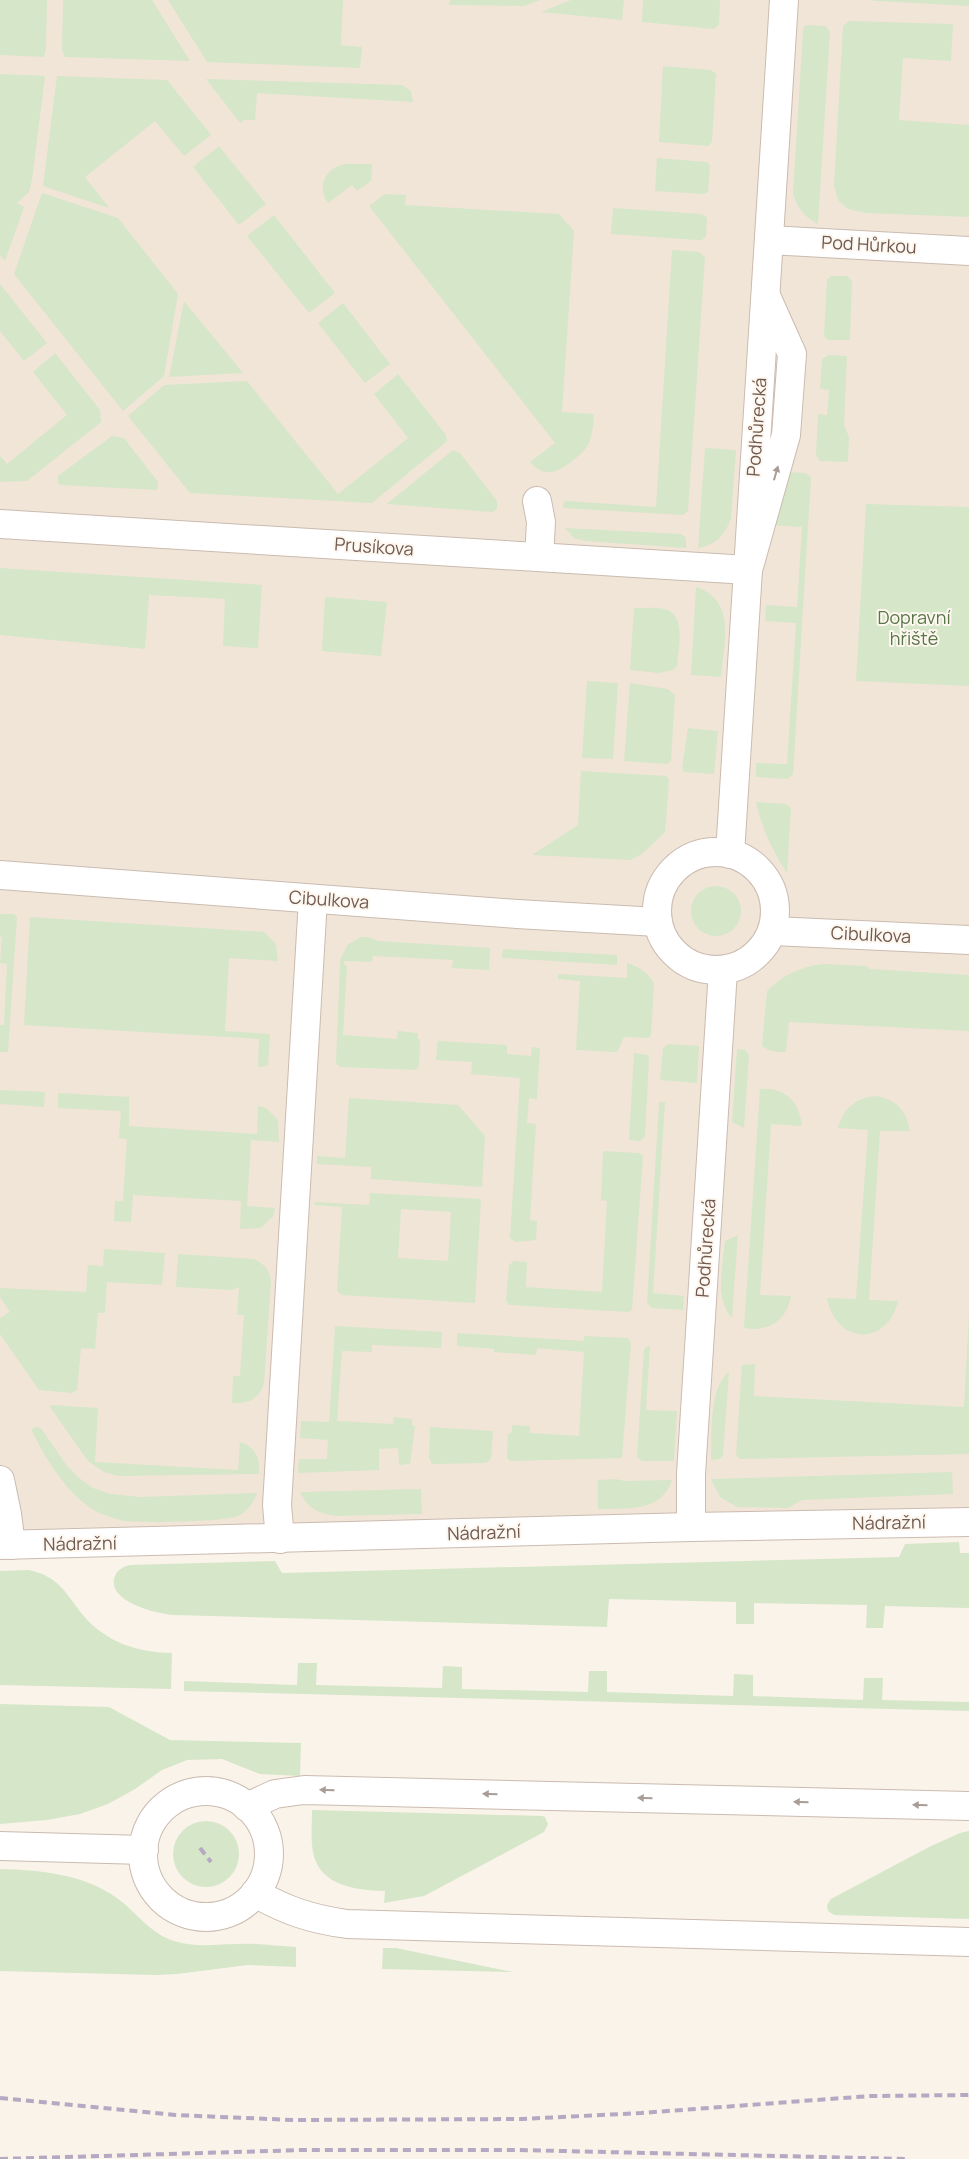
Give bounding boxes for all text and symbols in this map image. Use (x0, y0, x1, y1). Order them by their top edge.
street label: Pod Hůrkou (821, 230, 917, 258)
street label: Podhůrecká (741, 377, 771, 477)
one-way arrow (772, 465, 780, 480)
street label: Prusíkova (334, 531, 414, 561)
park label: Dopravní hřiště (877, 605, 951, 650)
street label: Cibulkova (288, 884, 370, 914)
street label: Cibulkova (830, 920, 912, 948)
street label: Podhůrecká (690, 1198, 720, 1298)
street label: Nádražní (852, 1509, 926, 1535)
street label: Nádražní (447, 1519, 521, 1545)
street label: Nádražní (43, 1530, 117, 1556)
one-way arrow (319, 1786, 335, 1794)
one-way arrow (481, 1790, 497, 1798)
one-way arrow (637, 1794, 653, 1802)
one-way arrow (793, 1798, 809, 1806)
one-way arrow (912, 1801, 928, 1809)

